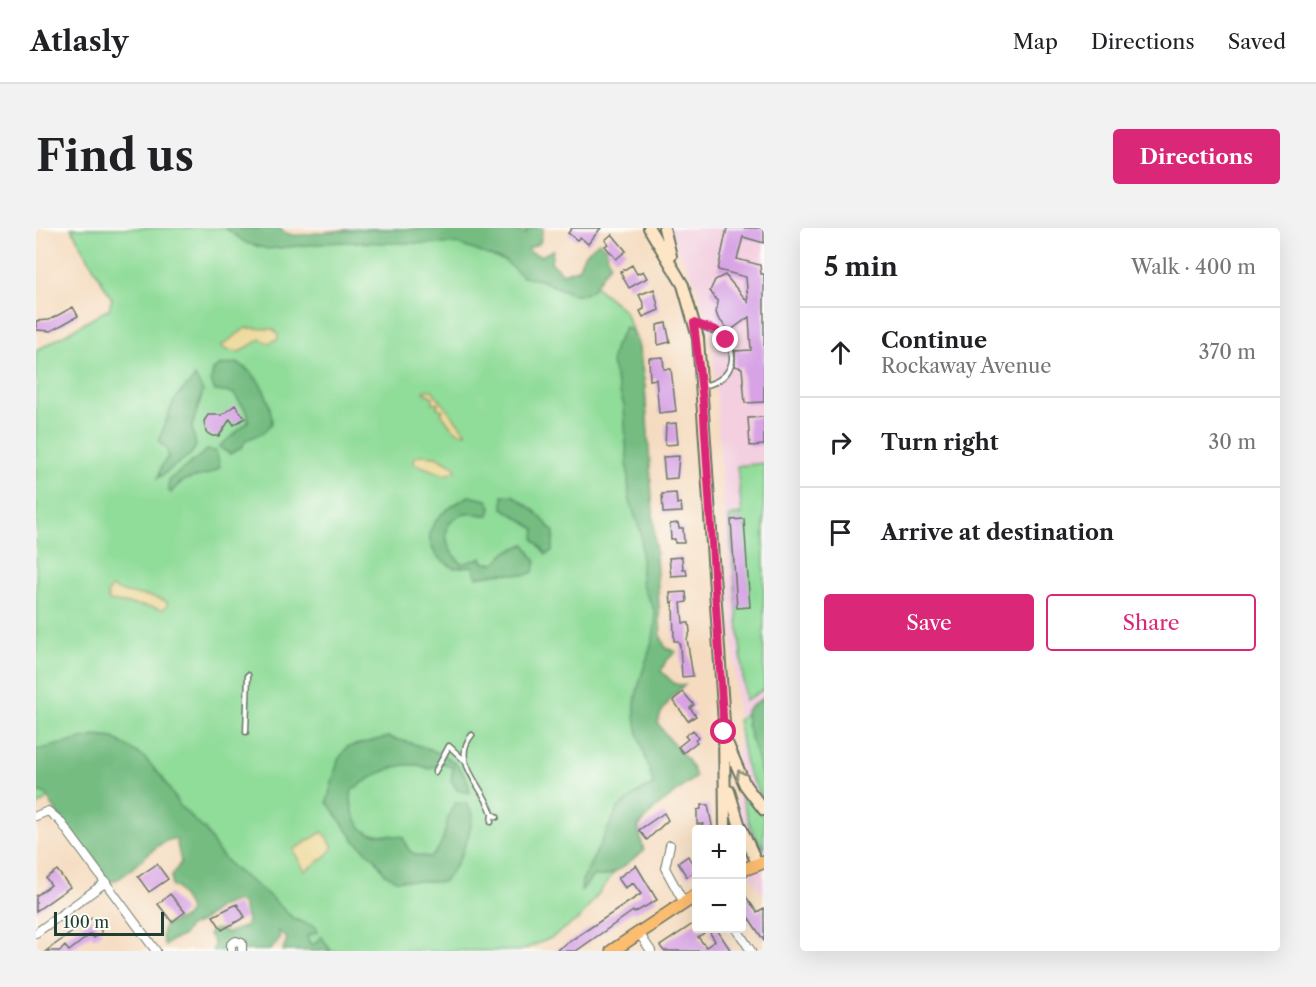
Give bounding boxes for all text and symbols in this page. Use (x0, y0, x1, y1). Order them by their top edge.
text: Atlasly (30, 24, 129, 58)
text: Map (1013, 29, 1058, 54)
text: Directions (1091, 29, 1195, 54)
text: Saved (1228, 29, 1286, 54)
button: Directions (1113, 129, 1280, 184)
text: Find us (36, 130, 194, 182)
text: 5 min (824, 251, 898, 283)
text: Walk · 400 m (1131, 255, 1256, 279)
route end (712, 326, 738, 352)
text: Continue (881, 327, 987, 354)
icon: ahead (824, 336, 857, 369)
text: 370 m (1199, 340, 1256, 364)
text: Rockaway Avenue (881, 354, 1052, 378)
icon: right (824, 426, 857, 459)
text: Turn right (881, 429, 999, 456)
text: 30 m (1208, 430, 1256, 454)
icon: arrive (824, 516, 857, 549)
text: Arrive at destination (881, 519, 1114, 546)
button: Save (824, 594, 1034, 651)
button: Share (1046, 594, 1256, 651)
route start (710, 718, 736, 744)
one-way arrow (735, 769, 747, 780)
map controls (692, 825, 746, 933)
button: + (692, 825, 746, 879)
button: − (692, 879, 746, 933)
scale bar (54, 909, 164, 936)
text: 100 m (63, 912, 109, 932)

